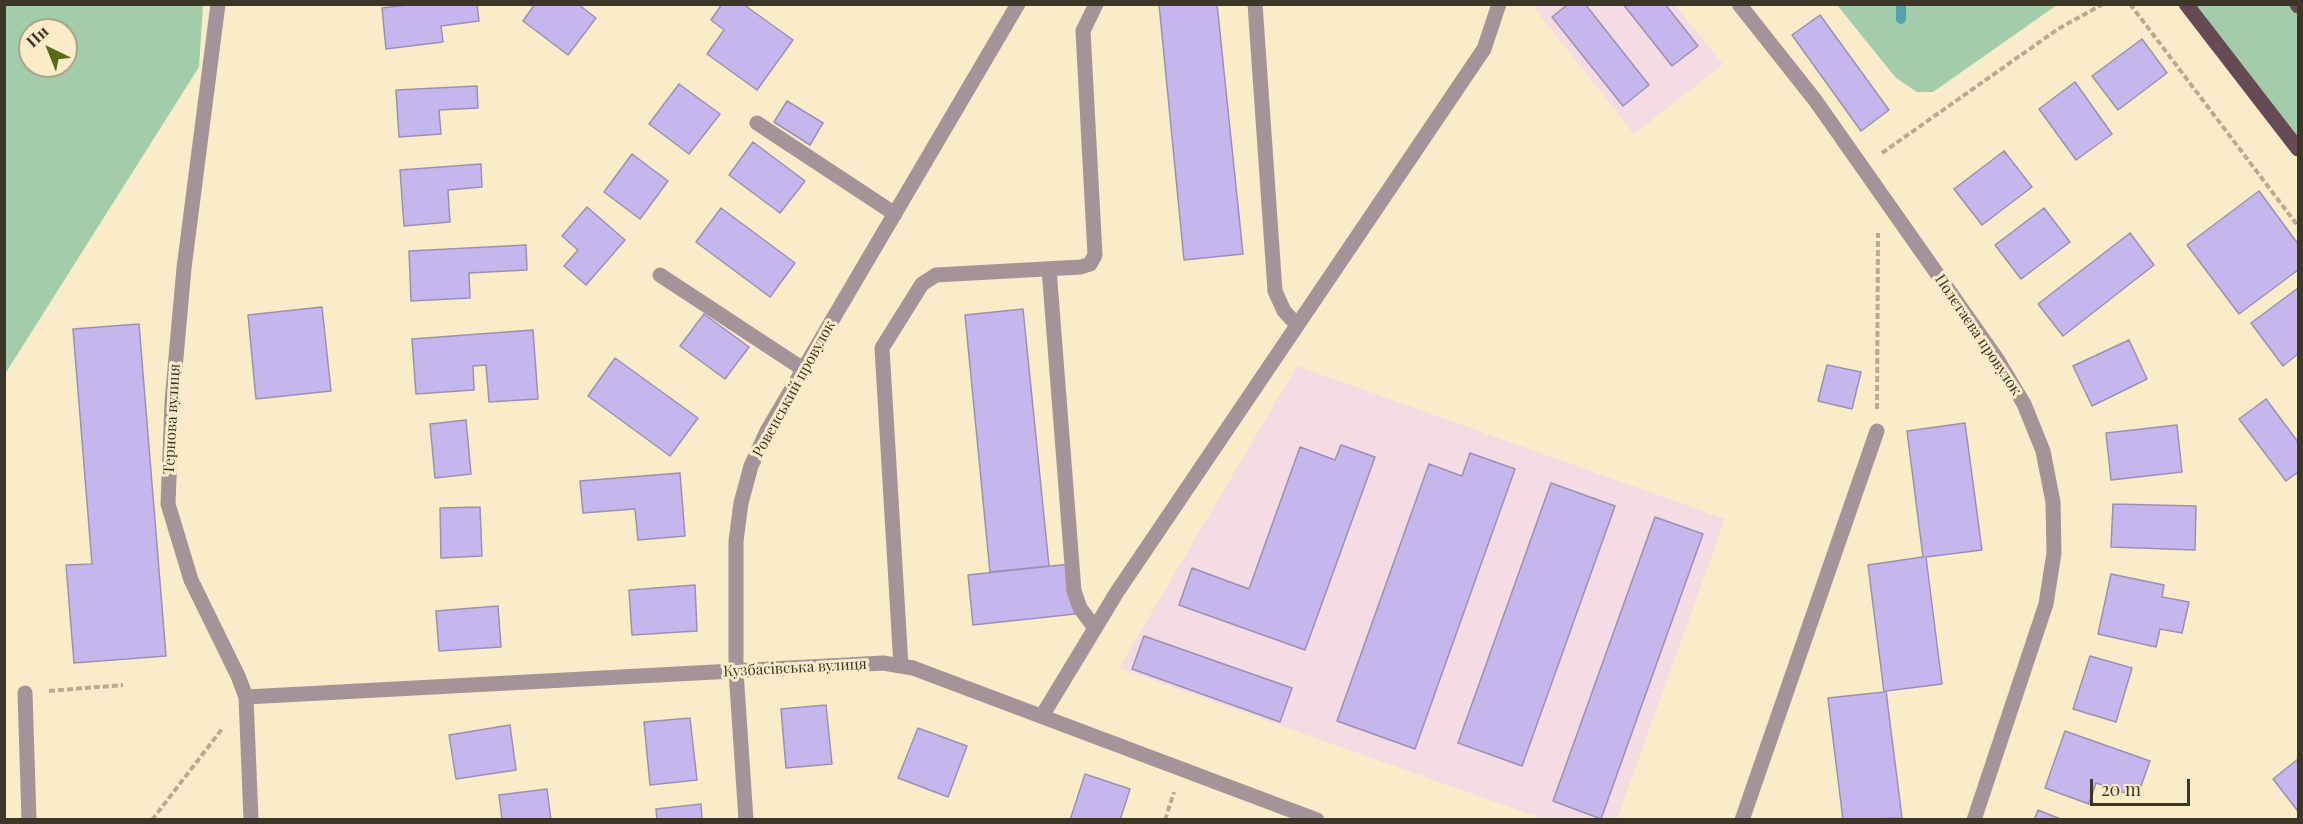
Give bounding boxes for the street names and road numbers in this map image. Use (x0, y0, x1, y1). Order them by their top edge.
street label: Полєтаєва провулок (1931, 271, 2025, 399)
street label: Ровенський провулок (749, 318, 839, 460)
street label: Тернова вулиця (160, 363, 184, 475)
street label: Кузбасівська вулиця (723, 655, 867, 681)

